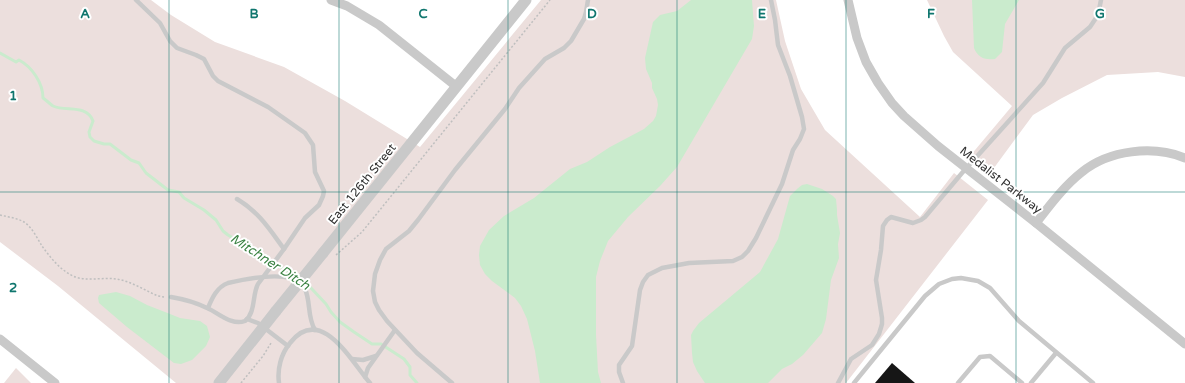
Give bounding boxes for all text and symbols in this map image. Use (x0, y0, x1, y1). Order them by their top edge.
text: A (80, 6, 90, 22)
text: B (249, 6, 259, 22)
text: C (418, 6, 428, 22)
text: D (587, 6, 597, 22)
text: E (758, 6, 766, 22)
text: F (927, 6, 935, 22)
text: G (1095, 6, 1105, 22)
text: 1 (9, 88, 17, 104)
street label: East 126th Street (325, 141, 399, 227)
street label: Medalist Parkway (957, 144, 1045, 217)
water label: Mitchner Ditch (227, 230, 314, 294)
text: 2 (9, 280, 17, 296)

